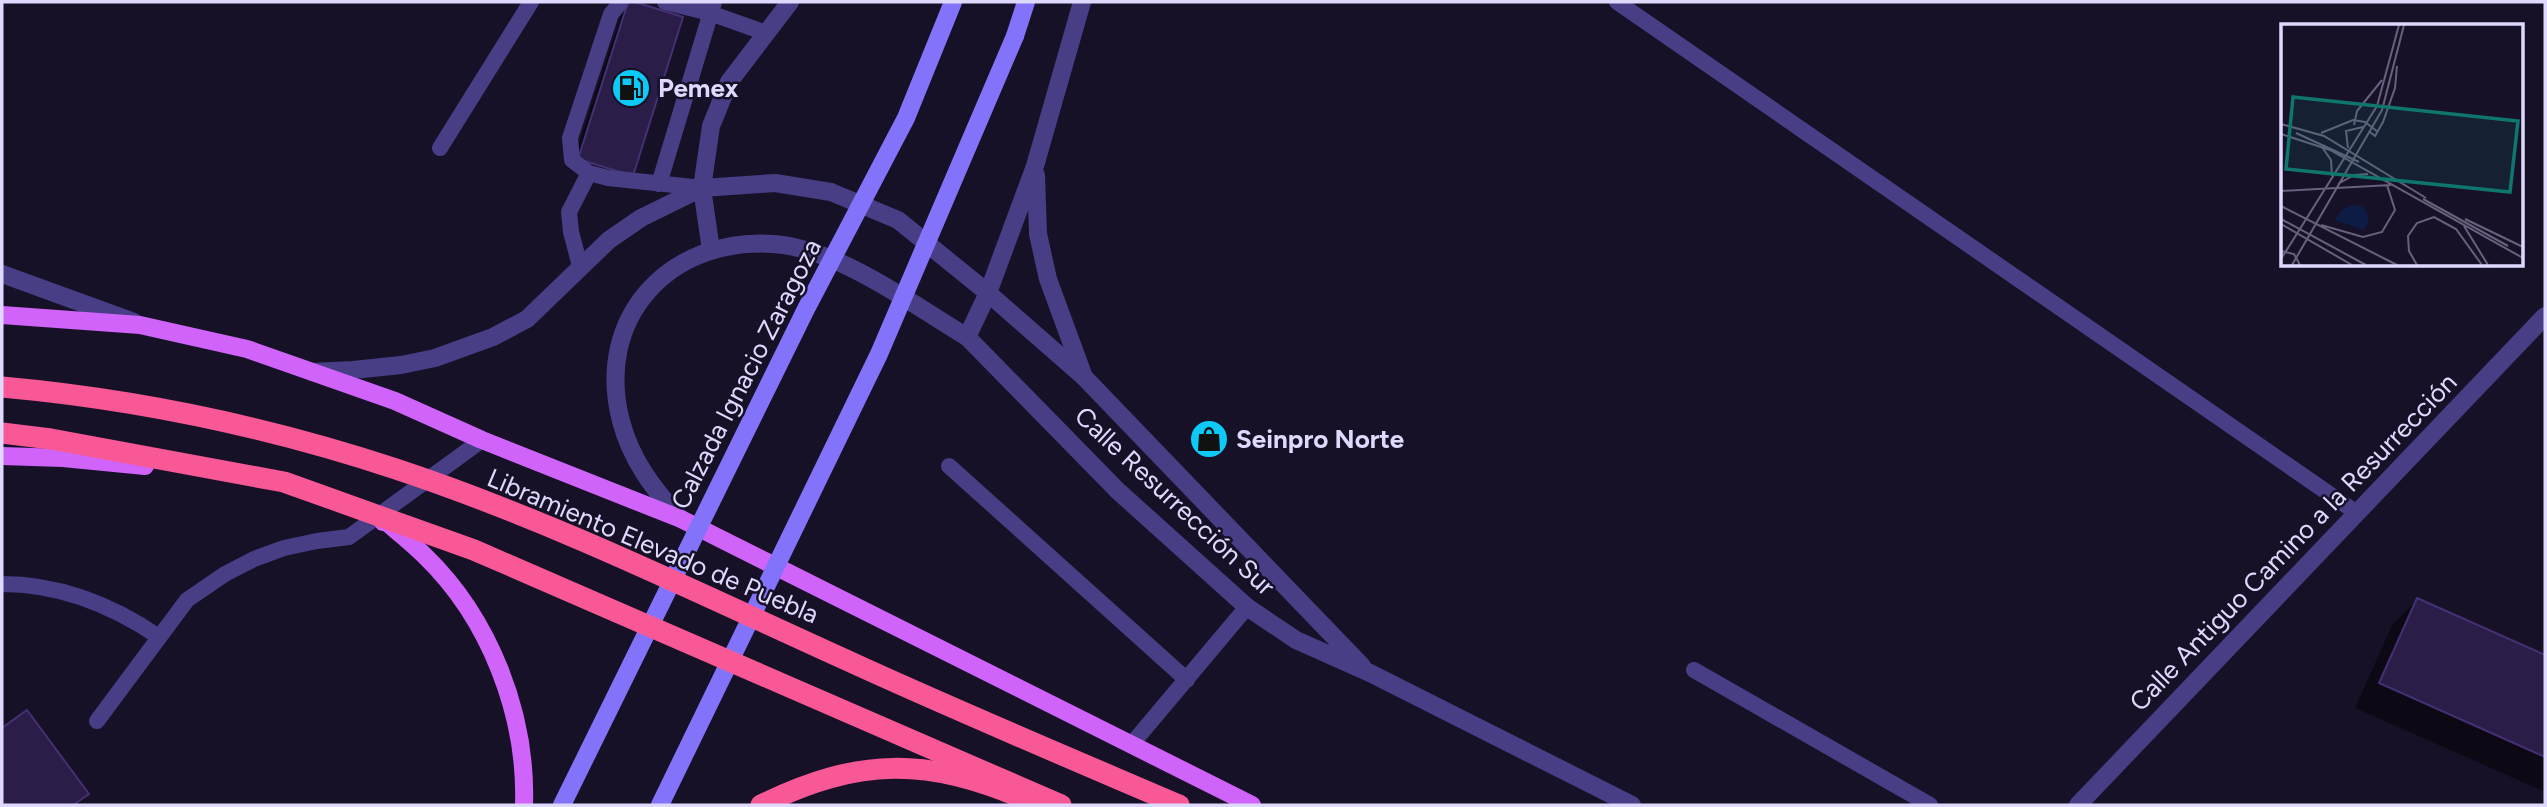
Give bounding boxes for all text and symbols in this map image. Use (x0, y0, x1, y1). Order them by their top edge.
inset map (2281, 24, 2522, 266)
fuel station icon: Pemex (610, 67, 652, 109)
place label: Pemex (658, 72, 738, 104)
street label: Calzada Ignacio Zaragoza (664, 234, 828, 514)
street label: Calle Antiguo Camino a la Resurrección (2123, 366, 2463, 718)
street label: Calle Resurrección Sur (1068, 400, 1282, 602)
shop icon: Seinpro Norte (1188, 418, 1230, 460)
place label: Seinpro Norte (1236, 423, 1404, 455)
street label: Libramiento Elevado de Puebla (483, 462, 823, 630)

